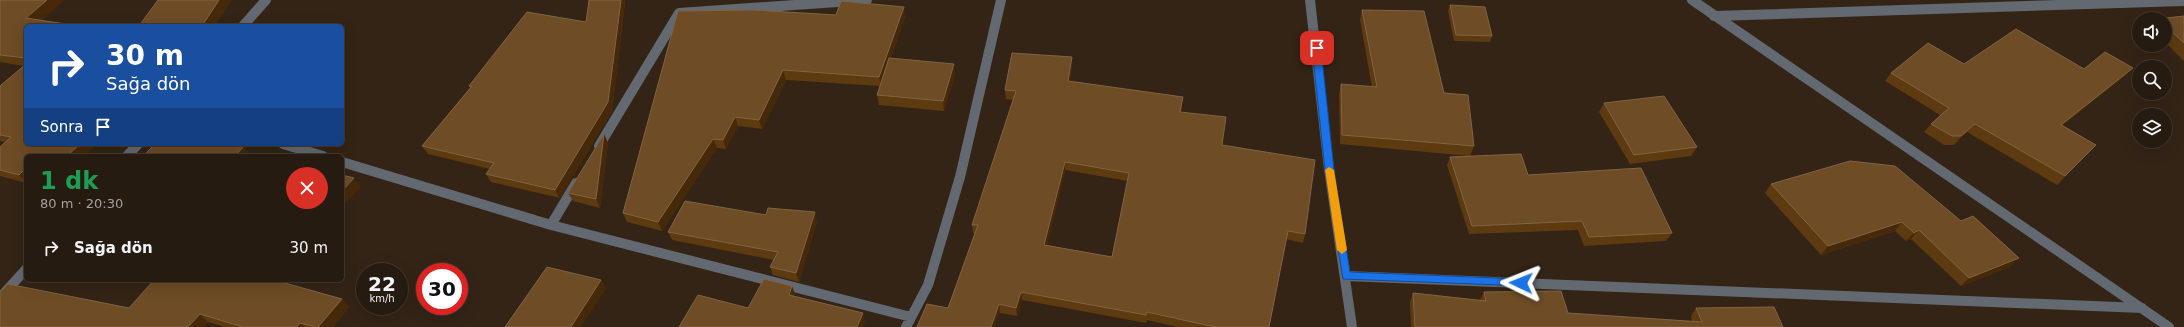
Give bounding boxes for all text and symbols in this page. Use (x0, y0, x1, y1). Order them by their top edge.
map controls (2132, 12, 2172, 148)
button: sound (2132, 12, 2172, 52)
pin (1300, 31, 1334, 65)
icon: arrive (1306, 37, 1328, 59)
text: 30 m (106, 39, 184, 72)
icon: right (40, 40, 92, 92)
button: search (2132, 60, 2172, 100)
text: Sağa dön (106, 73, 190, 94)
button: layers (2132, 108, 2172, 148)
icon: arrive (92, 116, 114, 138)
text: Sonra (40, 118, 84, 136)
text: 1 dk (40, 167, 98, 195)
button: close (286, 167, 328, 209)
text: 80 m · 20:30 (40, 196, 123, 211)
icon: right (40, 237, 62, 259)
text: Sağa dön (74, 239, 153, 257)
text: 30 m (290, 239, 328, 257)
position arrow (1500, 262, 1542, 304)
speed limit sign: 30 (416, 263, 468, 315)
text: 22 (368, 272, 396, 296)
text: km/h (369, 293, 395, 304)

